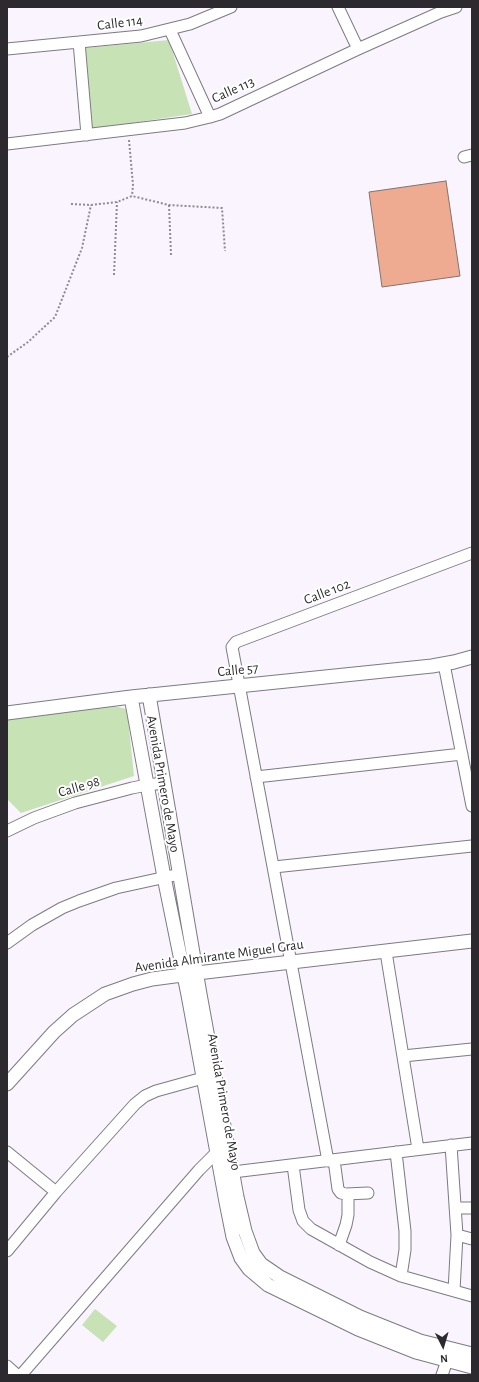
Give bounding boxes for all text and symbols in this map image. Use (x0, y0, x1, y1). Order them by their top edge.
street label: Calle 114 (96, 12, 144, 34)
street label: Calle 113 (209, 73, 257, 107)
street label: Calle 102 (302, 576, 352, 608)
street label: Calle 57 (217, 659, 259, 681)
street label: Avenida Primero de Mayo (143, 714, 183, 854)
street label: Calle 98 (56, 773, 102, 801)
street label: Avenida Almirante Miguel Grau (133, 936, 305, 976)
street label: Avenida Primero de Mayo (204, 1032, 244, 1172)
north arrow (423, 1326, 463, 1366)
text: N (440, 1353, 448, 1364)

